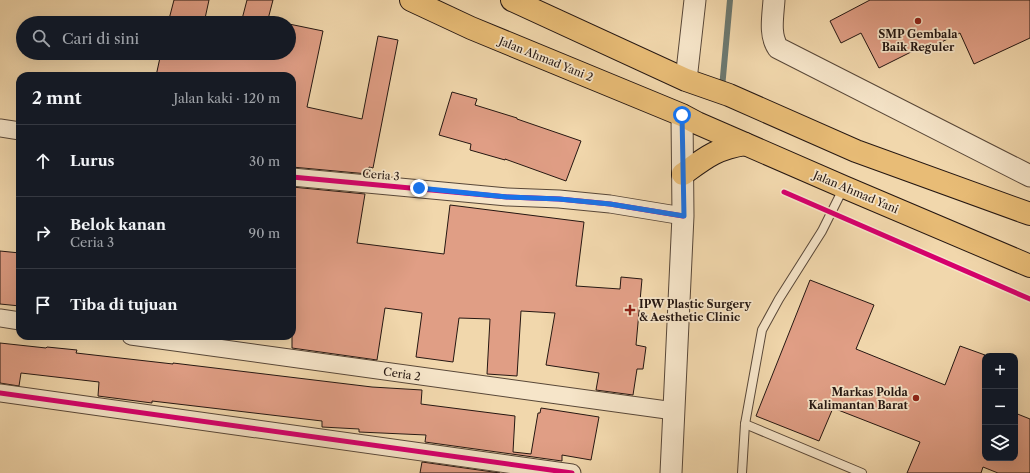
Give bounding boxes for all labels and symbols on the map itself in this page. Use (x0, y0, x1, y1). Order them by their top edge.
marker: SMP Gembala Baik Reguler (913, 16, 923, 26)
place label: SMP Gembala Baik Reguler (878, 27, 958, 54)
street label: Jalan Ahmad Yani 2 (495, 33, 595, 84)
route start (673, 106, 691, 124)
street label: Ceria 3 (362, 166, 400, 184)
street label: Jalan Ahmad Yani (810, 167, 901, 216)
route end (410, 179, 428, 197)
place label: IPW Plastic Surgery & Aesthetic Clinic (639, 297, 751, 324)
marker: IPW Plastic Surgery & Aesthetic Clinic (624, 304, 636, 316)
street label: Ceria 2 (382, 364, 422, 384)
place label: Markas Polda Kalimantan Barat (809, 385, 909, 412)
marker: Markas Polda Kalimantan Barat (911, 393, 921, 403)

